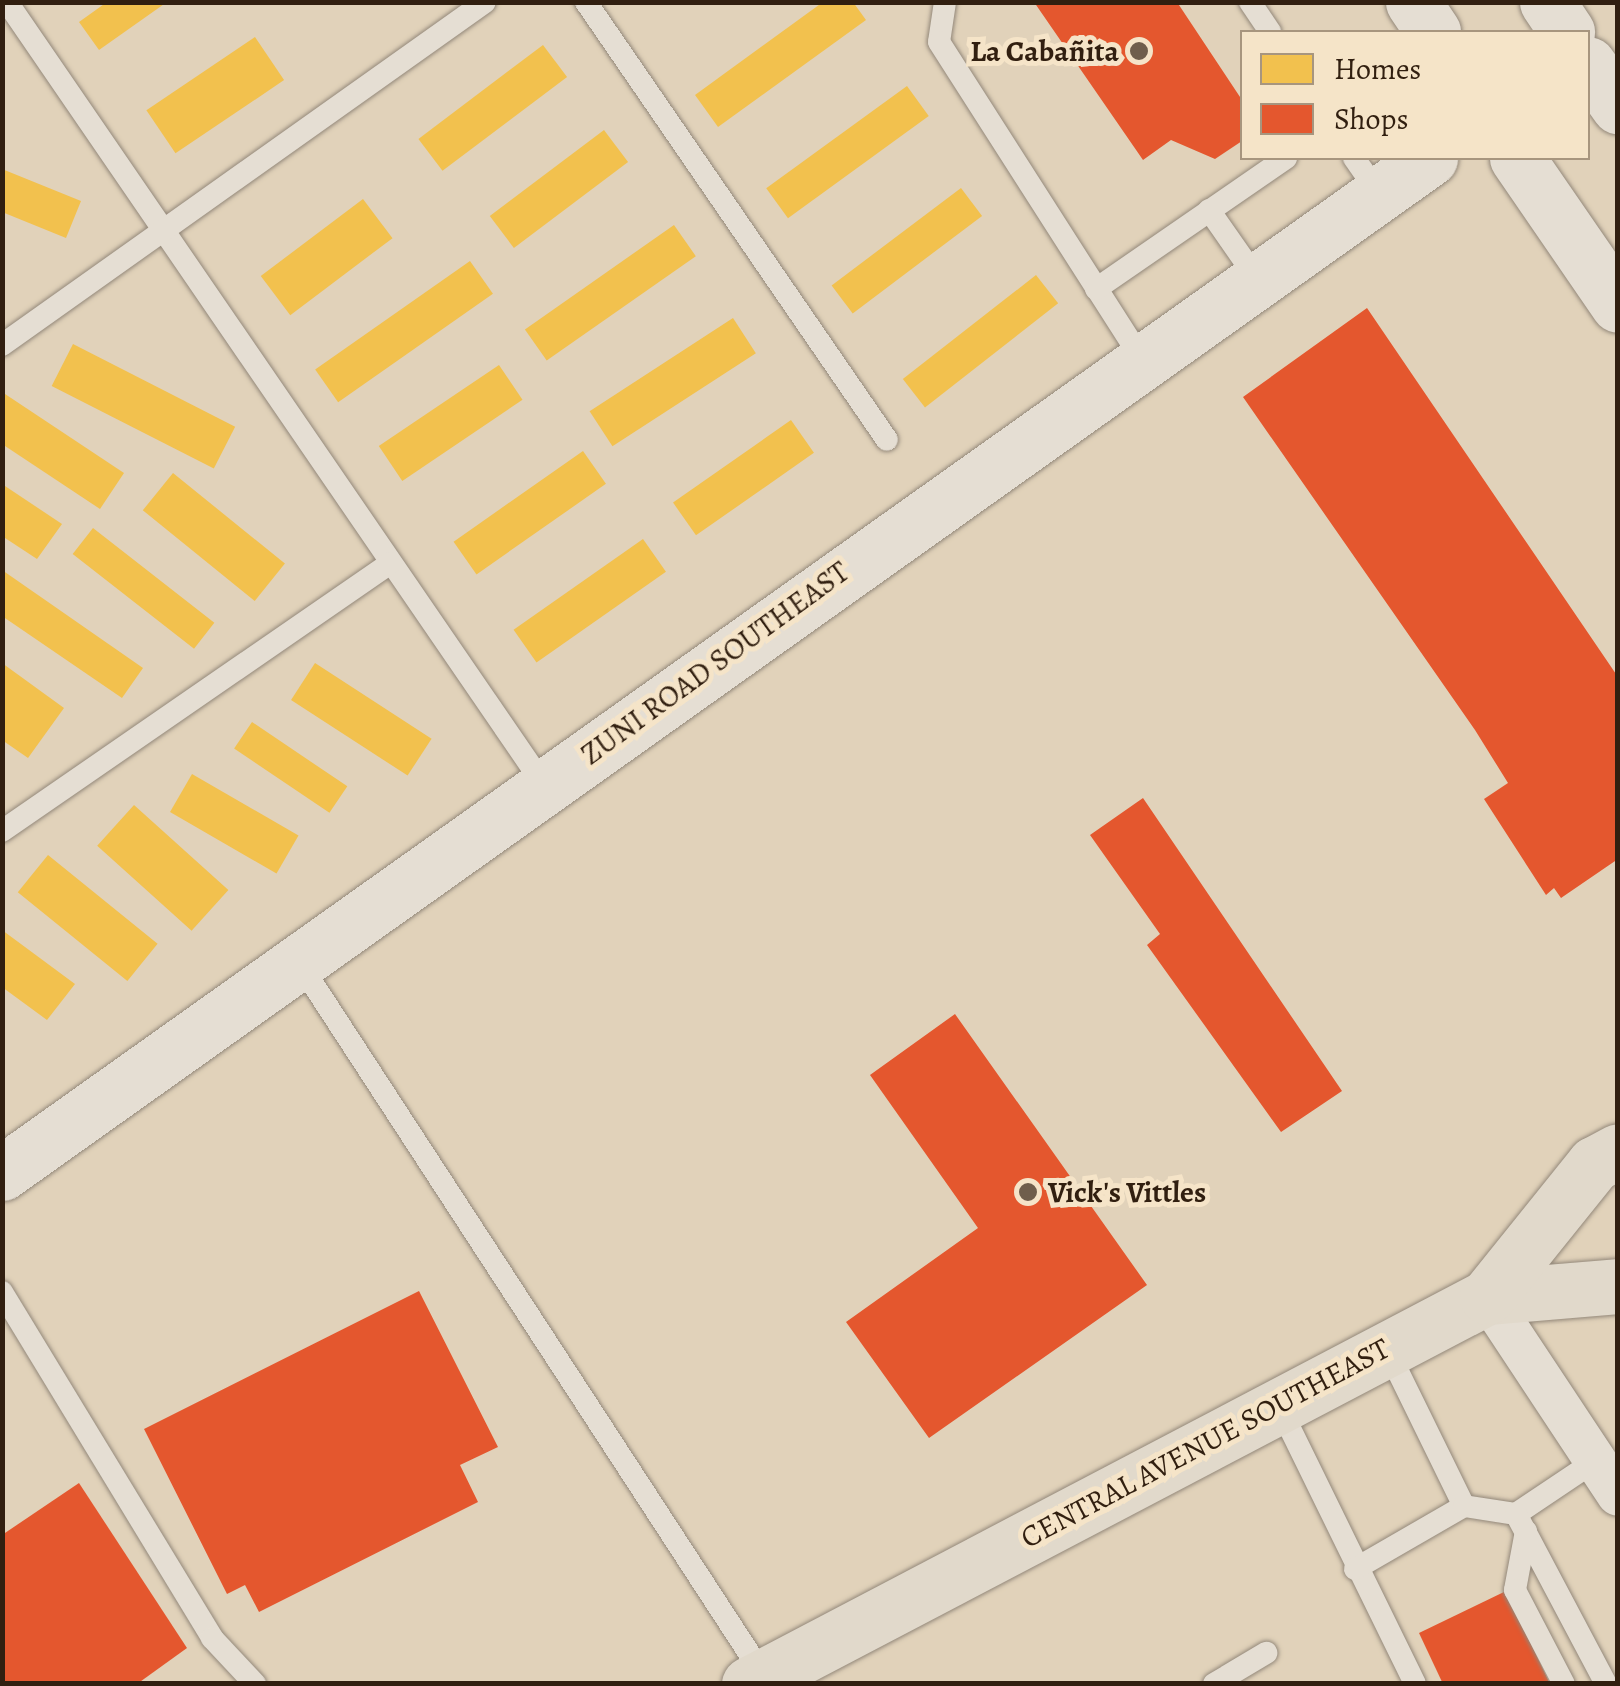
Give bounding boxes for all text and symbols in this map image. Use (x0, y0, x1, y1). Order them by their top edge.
legend (1240, 30, 1590, 160)
place label: La Cabañita (970, 33, 1119, 69)
marker: La Cabañita (1128, 40, 1150, 62)
text: Homes (1334, 49, 1421, 89)
text: Shops (1334, 99, 1408, 139)
street label: ZUNI ROAD SOUTHEAST (574, 554, 856, 772)
place label: Vick's Vittles (1048, 1174, 1206, 1210)
marker: Vick's Vittles (1017, 1181, 1039, 1203)
street label: CENTRAL AVENUE SOUTHEAST (1014, 1330, 1396, 1556)

